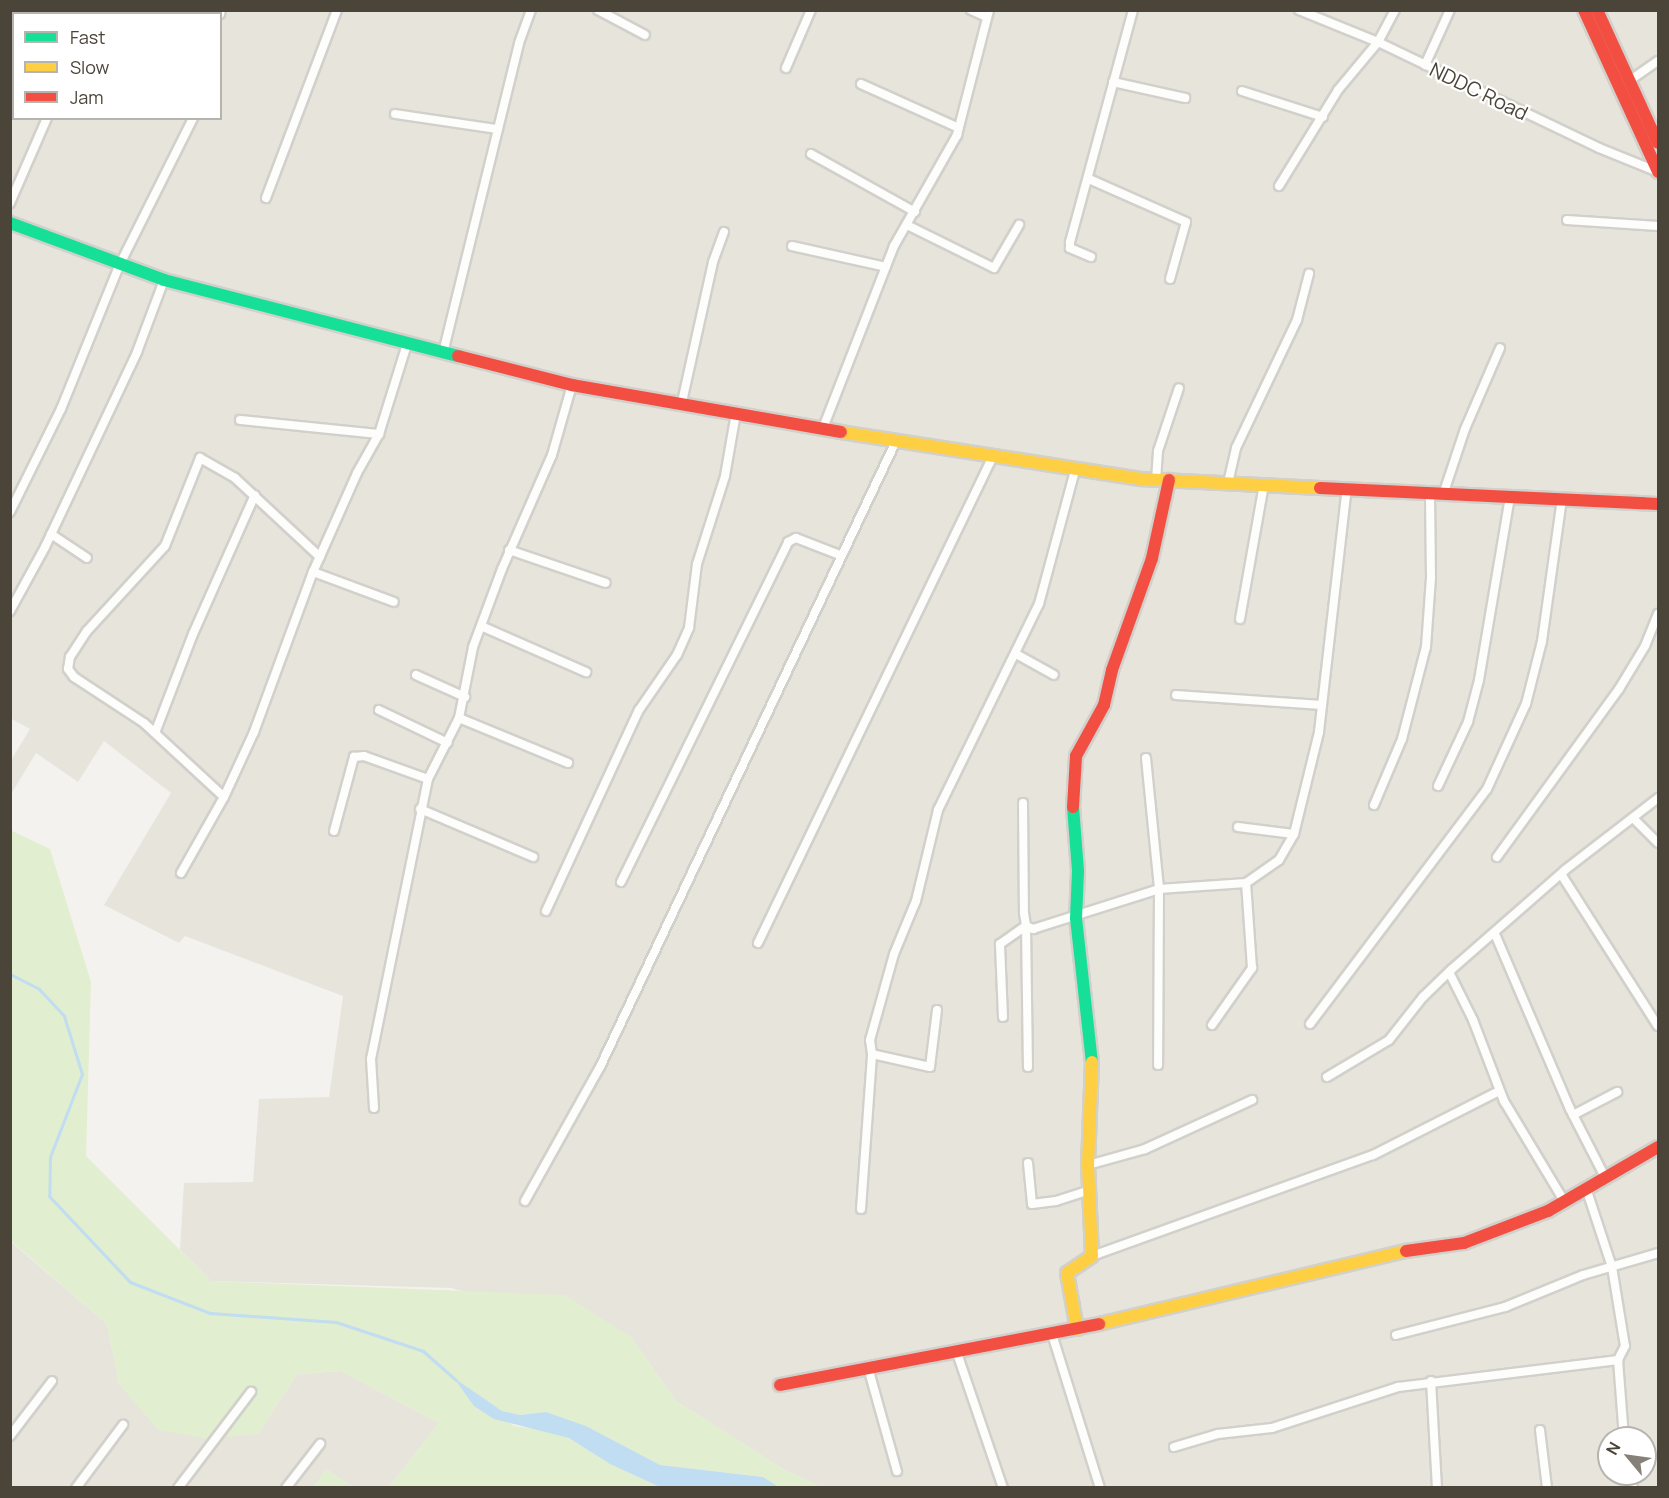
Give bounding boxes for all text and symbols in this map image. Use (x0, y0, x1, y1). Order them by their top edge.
legend (12, 12, 222, 120)
text: Fast (70, 25, 105, 49)
text: Slow (70, 55, 109, 79)
street label: NDDC Road (1426, 57, 1532, 125)
text: Jam (70, 85, 104, 109)
north arrow (1597, 1426, 1657, 1486)
text: N (1601, 1438, 1625, 1459)

